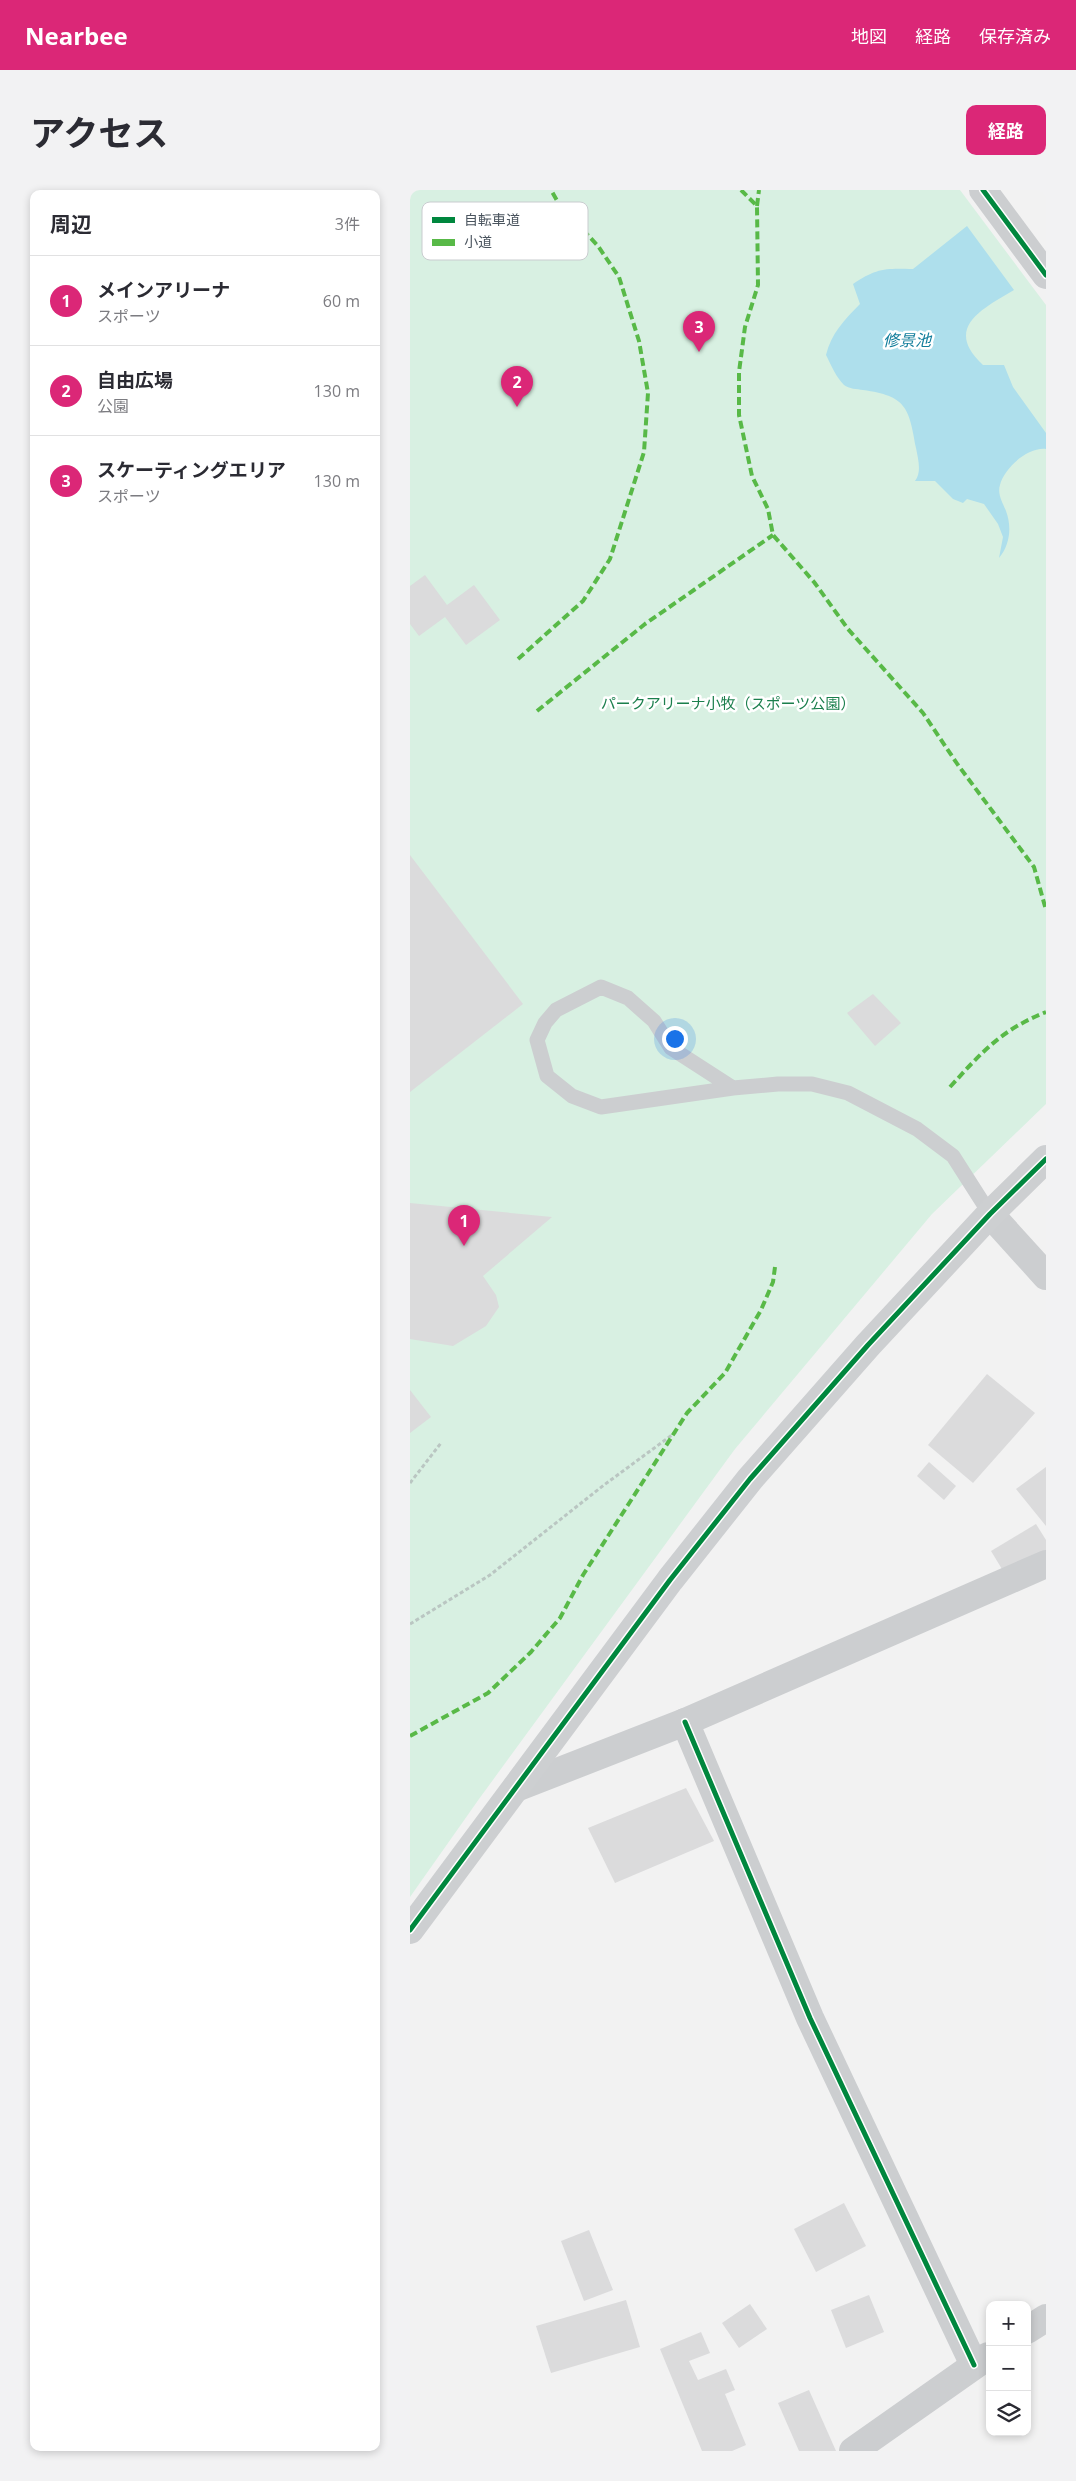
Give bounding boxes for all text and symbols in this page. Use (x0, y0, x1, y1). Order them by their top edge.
text: Nearbee (25, 19, 128, 52)
text: 地図 (851, 24, 887, 48)
text: 経路 (915, 24, 951, 48)
text: 保存済み (979, 24, 1051, 48)
button: 経路 (966, 105, 1046, 155)
text: アクセス (30, 109, 168, 156)
legend (422, 202, 588, 260)
text: 周辺 (50, 210, 92, 238)
text: 自転車道 (464, 210, 520, 229)
text: 3件 (335, 213, 360, 235)
text: 小道 (464, 232, 492, 251)
text: メインアリーナ (97, 277, 230, 303)
text: 1 (61, 290, 71, 312)
text: 60 m (323, 290, 360, 312)
text: スポーツ (97, 305, 161, 327)
pin: 3 (683, 311, 715, 352)
water label: 修景池 (883, 329, 933, 351)
pin: 2 (501, 366, 533, 407)
text: 自由広場 (97, 367, 173, 393)
text: 2 (61, 380, 71, 402)
text: 130 m (314, 380, 360, 402)
text: 公園 (97, 395, 129, 417)
text: スケーティングエリア (97, 457, 286, 483)
text: 3 (61, 470, 71, 492)
text: 130 m (314, 470, 360, 492)
text: スポーツ (97, 485, 161, 507)
park label: パークアリーナ小牧（スポーツ公園） (601, 693, 855, 713)
your location (662, 1026, 688, 1052)
pin: 1 (448, 1205, 480, 1246)
map controls (986, 2301, 1031, 2436)
button: + (986, 2301, 1031, 2346)
button: − (986, 2346, 1031, 2391)
button: layers (986, 2391, 1031, 2436)

